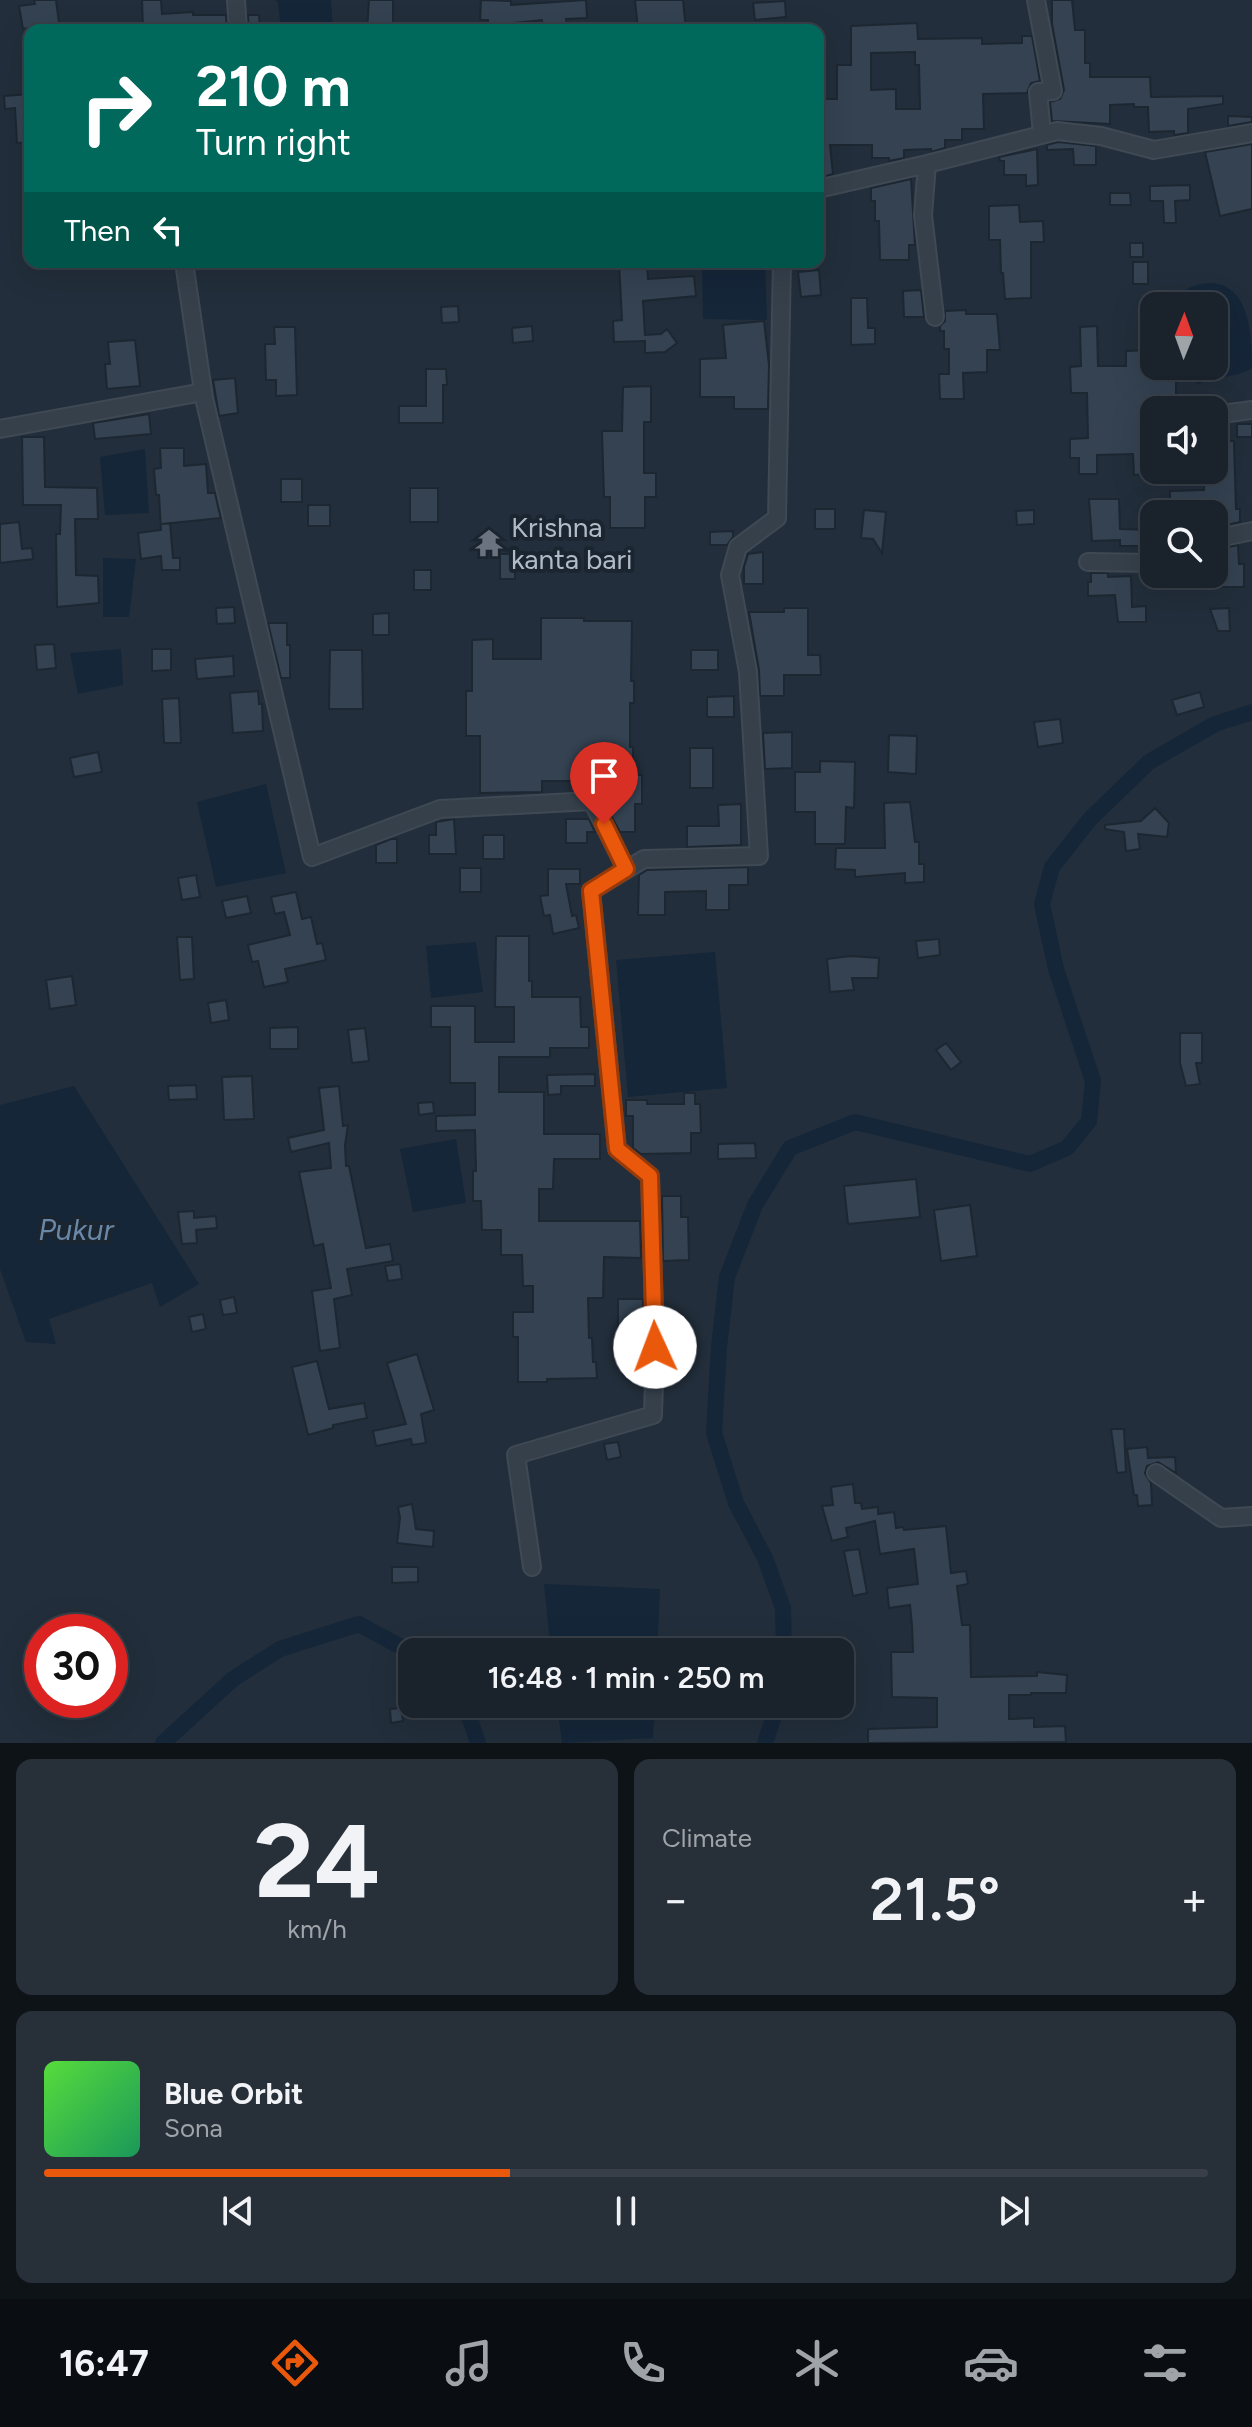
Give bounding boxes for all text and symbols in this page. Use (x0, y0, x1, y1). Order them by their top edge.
text: 210 m (196, 53, 351, 120)
icon: right (64, 56, 168, 160)
text: Turn right (196, 121, 351, 164)
icon: left (146, 208, 190, 252)
text: Then (64, 212, 130, 249)
north arrow (1140, 292, 1228, 380)
map controls (1140, 292, 1228, 588)
button: sound (1140, 396, 1228, 484)
button: search (1140, 500, 1228, 588)
place label: Krishna kanta bari (511, 510, 633, 576)
temple icon: Krishna kanta bari (474, 528, 504, 558)
pin (570, 742, 638, 824)
icon: arrive (582, 754, 626, 798)
water label: Pukur (38, 1211, 116, 1248)
position arrow (613, 1305, 697, 1389)
speed limit sign: 30 (24, 1614, 128, 1718)
text: 16:48 · 1 min · 250 m (488, 1659, 765, 1696)
text: 24 (254, 1798, 380, 1923)
text: Climate (662, 1822, 752, 1854)
text: 21.5° (870, 1863, 1000, 1935)
text: − (662, 1873, 689, 1926)
text: + (1181, 1873, 1208, 1926)
text: km/h (287, 1913, 347, 1945)
text: Blue Orbit (164, 2075, 303, 2112)
text: Sona (164, 2112, 223, 2144)
icon: previous (216, 2189, 260, 2233)
icon: pause (604, 2189, 648, 2233)
icon: next (992, 2189, 1036, 2233)
icon: directions (267, 2335, 323, 2391)
icon: music (441, 2335, 497, 2391)
icon: phone (615, 2335, 671, 2391)
icon: climate (789, 2335, 845, 2391)
icon: car (963, 2335, 1019, 2391)
icon: filters (1137, 2335, 1193, 2391)
text: 16:47 (59, 2342, 149, 2385)

